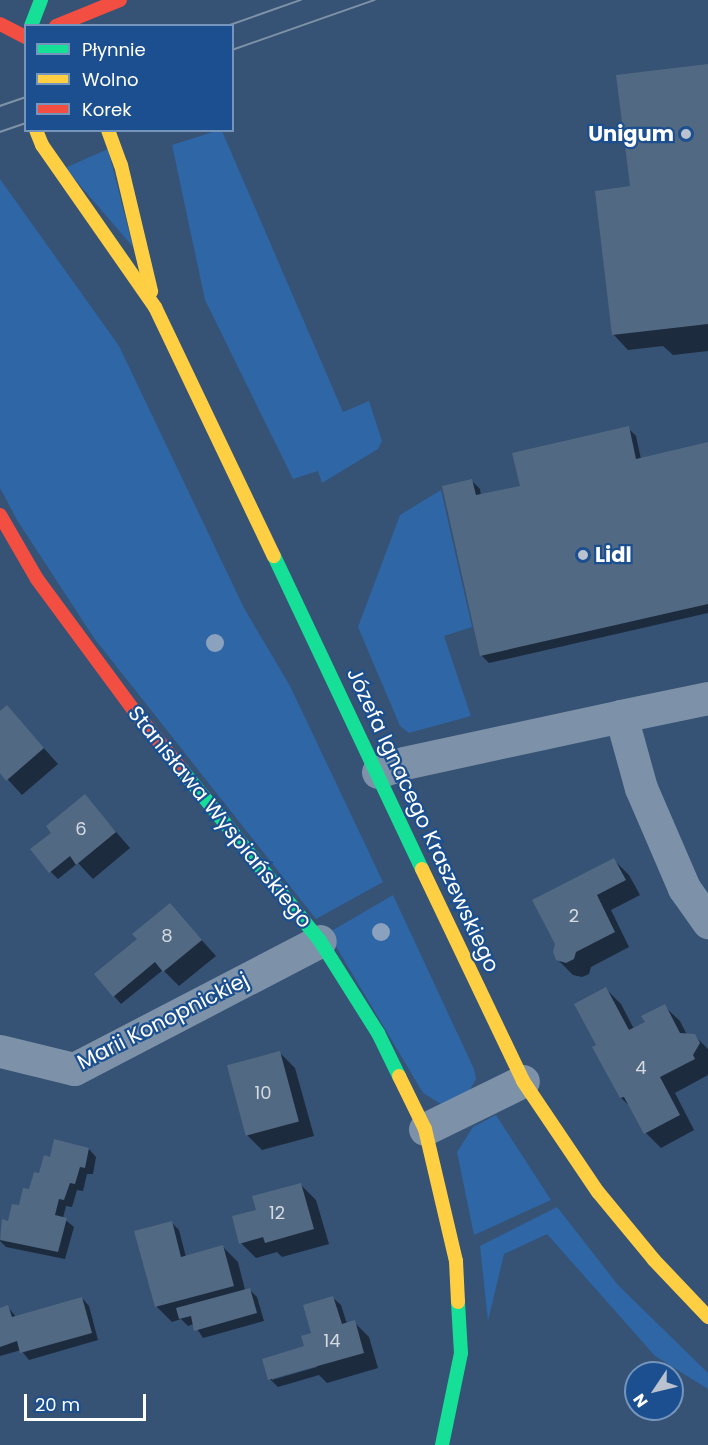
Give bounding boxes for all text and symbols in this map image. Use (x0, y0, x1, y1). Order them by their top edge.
legend (24, 24, 234, 132)
text: Płynnie (82, 37, 146, 62)
text: Wolno (82, 67, 139, 92)
text: Korek (82, 97, 131, 122)
place label: Unigum (588, 121, 674, 147)
marker: Unigum (679, 127, 693, 141)
place label: Lidl (595, 542, 632, 568)
marker: Lidl (576, 548, 590, 562)
street label: Józefa Ignacego Kraszewskiego (341, 664, 505, 976)
street label: Stanisława Wyspiańskiego (123, 701, 317, 933)
house number: 6 (75, 818, 87, 840)
house number: 2 (569, 905, 579, 927)
house number: 8 (161, 925, 173, 947)
street label: Marii Konopnickiej (73, 967, 253, 1075)
house number: 4 (635, 1057, 647, 1079)
house number: 10 (254, 1082, 272, 1104)
house number: 12 (269, 1202, 285, 1224)
house number: 14 (323, 1330, 341, 1352)
north arrow (624, 1361, 684, 1421)
scale bar (27, 1382, 148, 1420)
text: N (628, 1389, 653, 1412)
text: 20 m (35, 1392, 80, 1417)

